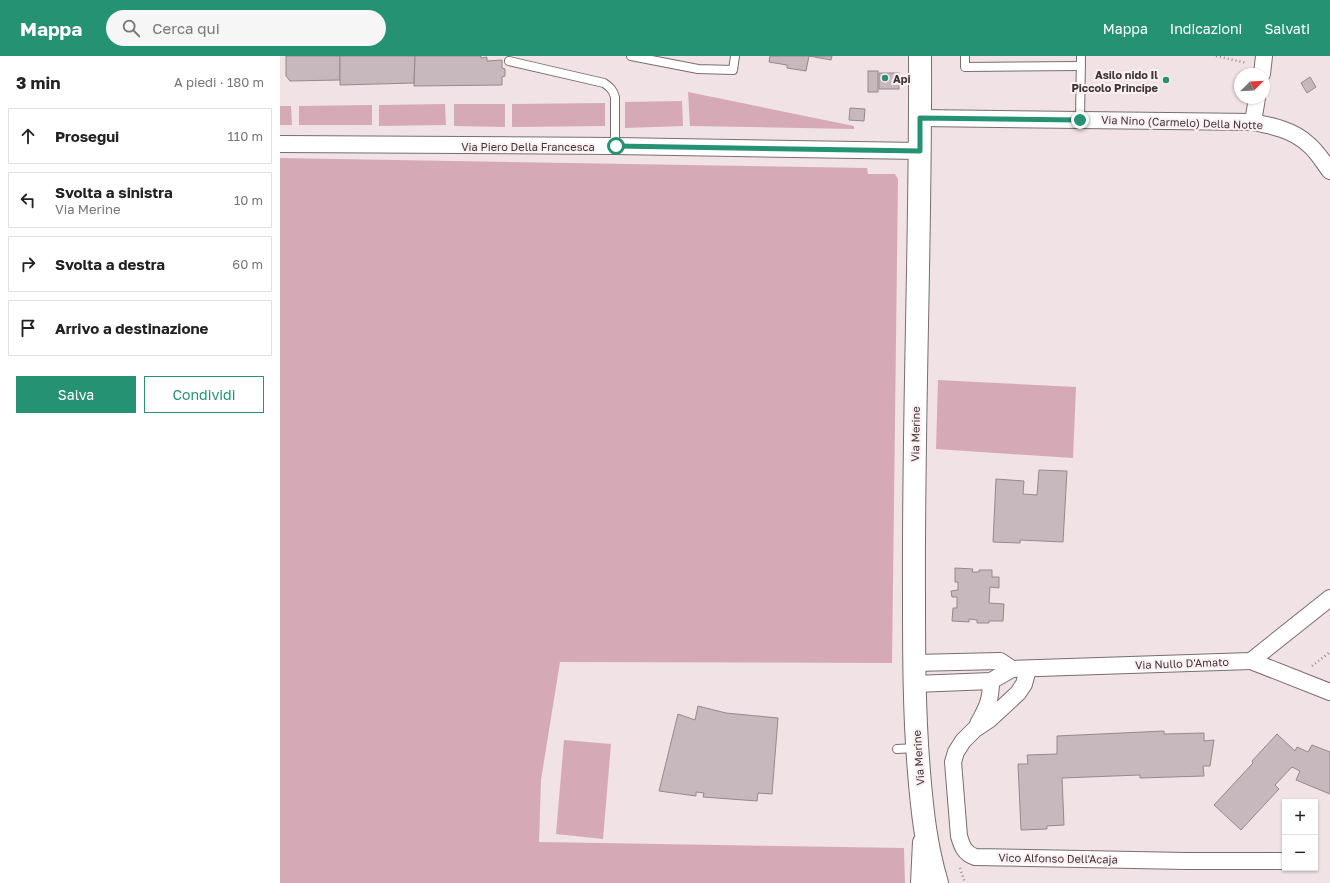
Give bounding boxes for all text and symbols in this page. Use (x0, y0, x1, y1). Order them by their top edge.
search box (106, 10, 386, 46)
text: Mappa (20, 17, 82, 40)
icon: search (120, 17, 142, 39)
text: Cerca qui (152, 19, 220, 37)
text: Mappa (1103, 20, 1148, 37)
text: Indicazioni (1170, 20, 1242, 37)
text: Salvati (1264, 20, 1310, 37)
place label: Asilo nido Il Piccolo Principe (1071, 68, 1158, 94)
north arrow (1234, 68, 1270, 104)
text: 3 min (16, 72, 60, 93)
place label: Api (893, 72, 911, 85)
marker: Api (880, 73, 890, 83)
text: A piedi · 180 m (174, 74, 264, 90)
marker: Asilo nido Il Piccolo Principe (1161, 75, 1171, 85)
route end (1071, 111, 1089, 129)
street label: Via Nino (Carmelo) Della Notte (1101, 113, 1263, 131)
icon: ahead (17, 125, 39, 147)
text: Prosegui (55, 127, 119, 145)
text: 110 m (228, 128, 263, 144)
route start (607, 137, 625, 155)
street label: Via Piero Della Francesca (461, 140, 595, 153)
text: Svolta a sinistra (55, 183, 173, 201)
icon: left (17, 189, 39, 211)
text: 10 m (234, 192, 263, 208)
text: Via Merine (55, 201, 121, 217)
icon: right (17, 253, 39, 275)
text: Svolta a destra (55, 255, 165, 273)
text: 60 m (232, 256, 263, 272)
icon: arrive (17, 317, 39, 339)
text: Arrivo a destinazione (55, 319, 208, 337)
button: Salva (16, 376, 136, 413)
button: Condividi (144, 376, 264, 413)
street label: Via Merine (908, 406, 922, 462)
street label: Via Nullo D'Amato (1135, 655, 1230, 671)
street label: Via Merine (910, 730, 926, 786)
map controls (1282, 799, 1318, 871)
button: + (1282, 799, 1318, 835)
button: − (1282, 835, 1318, 871)
street label: Vico Alfonso Dell'Acaja (998, 850, 1118, 866)

